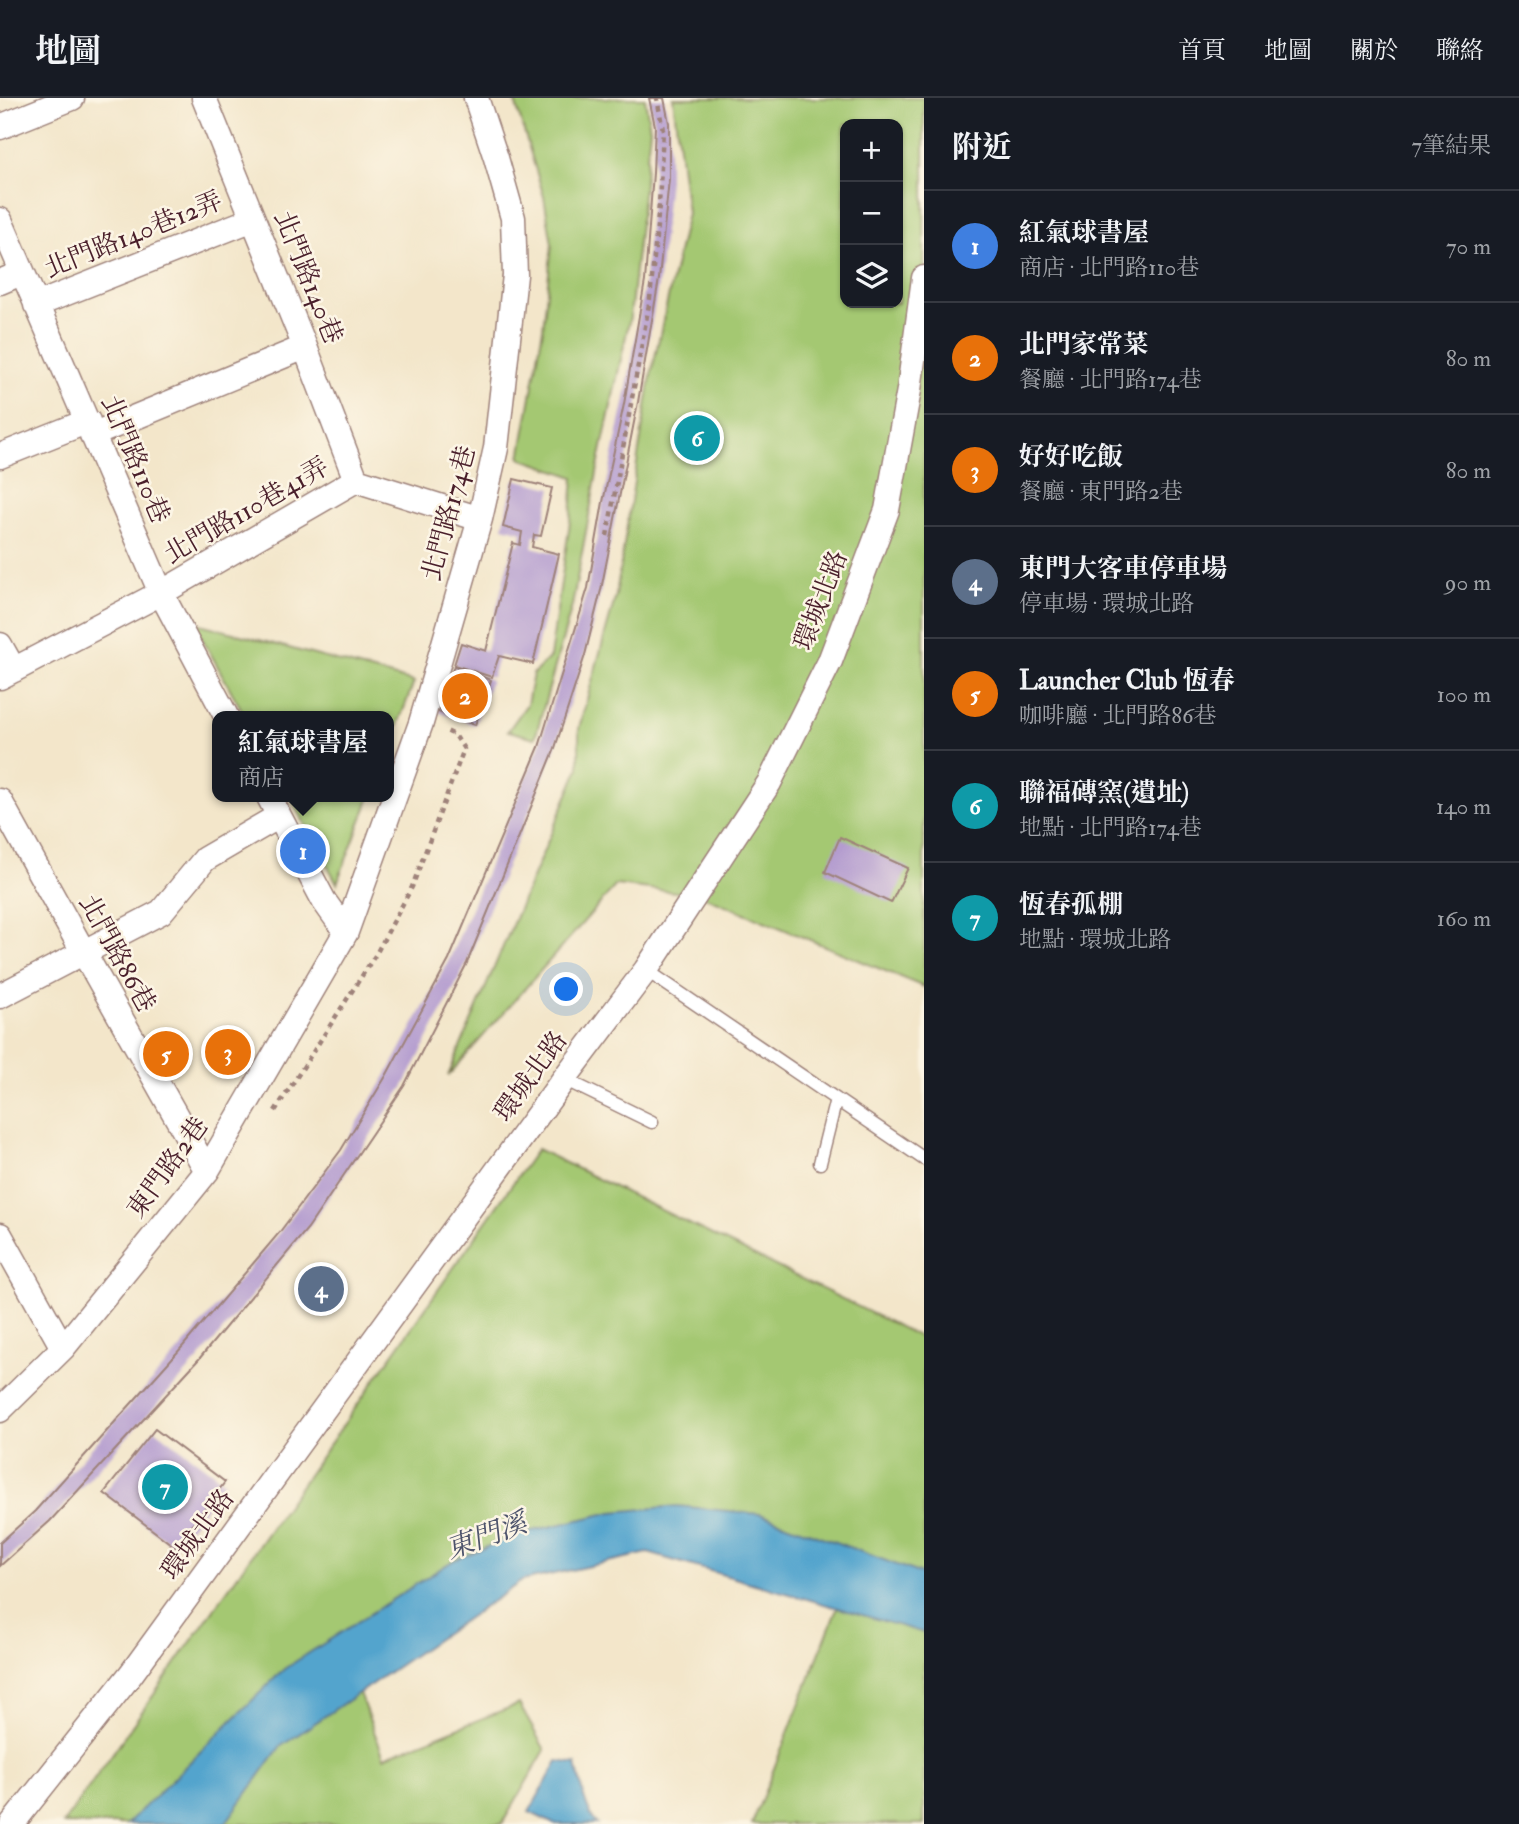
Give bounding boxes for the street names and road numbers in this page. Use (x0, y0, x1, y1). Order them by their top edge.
street label: 北門路140巷12弄 (40, 185, 227, 285)
street label: 北門路140巷 (267, 206, 349, 349)
street label: 北門路110巷 (94, 391, 176, 528)
street label: 北門路174巷 (416, 442, 482, 584)
street label: 北門路110巷41弄 (158, 451, 335, 571)
street label: 環城北路 (787, 546, 855, 655)
street label: 北門路86巷 (72, 889, 162, 1018)
street label: 環城北路 (487, 1025, 574, 1128)
street label: 東門路2巷 (120, 1111, 215, 1224)
street label: 環城北路 (154, 1483, 241, 1586)

